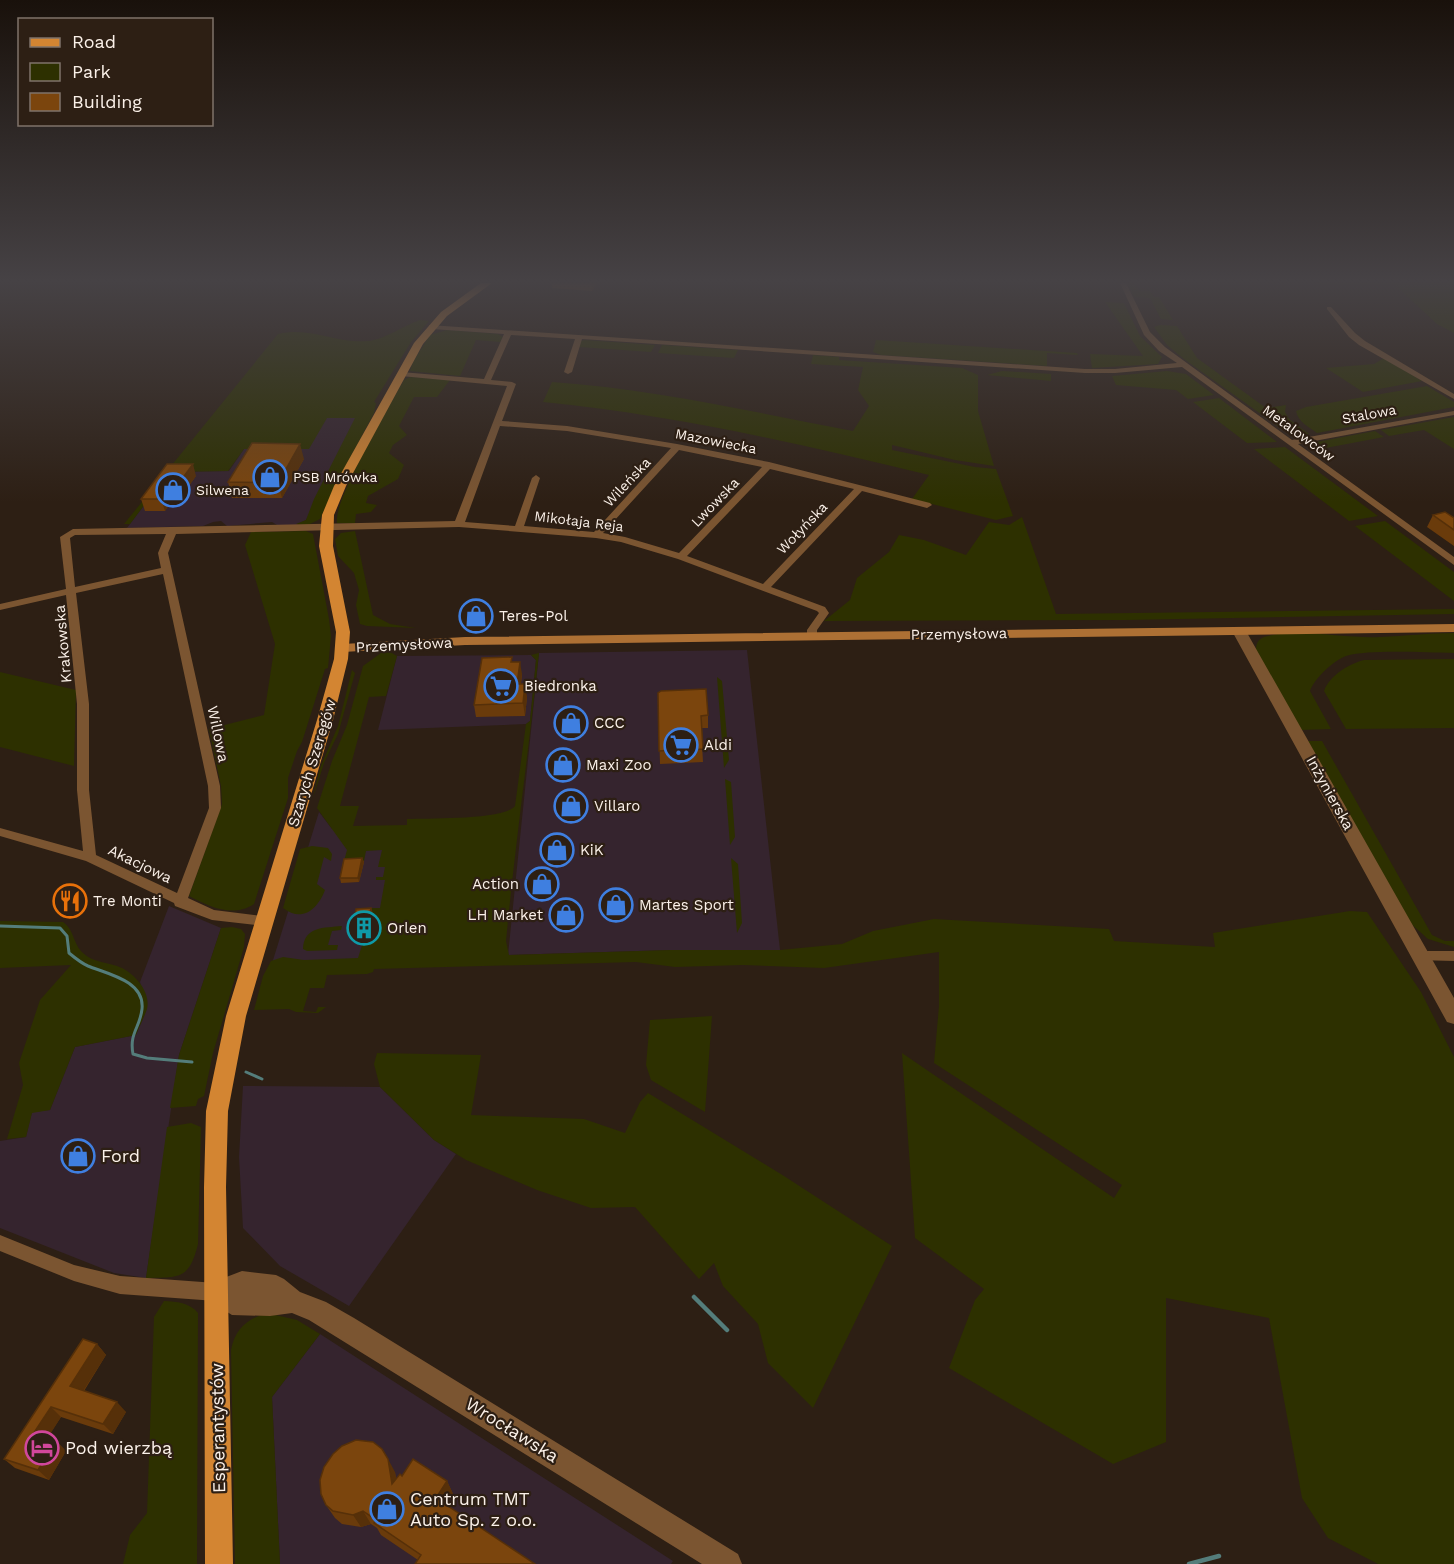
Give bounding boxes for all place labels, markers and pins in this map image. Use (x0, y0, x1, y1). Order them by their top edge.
shop icon: PSB Mrówka (252, 459, 288, 495)
place label: PSB Mrówka (293, 469, 377, 485)
shop icon: Silwena (155, 472, 191, 508)
place label: Silwena (196, 482, 249, 498)
shop icon: Teres-Pol (458, 598, 494, 634)
place label: Teres-Pol (499, 607, 568, 625)
supermarket icon: Biedronka (483, 668, 519, 704)
place label: Biedronka (524, 677, 597, 695)
shop icon: CCC (553, 705, 589, 741)
place label: CCC (594, 714, 625, 732)
supermarket icon: Aldi (663, 727, 699, 763)
place label: Aldi (704, 736, 732, 754)
shop icon: Maxi Zoo (545, 747, 581, 783)
place label: Maxi Zoo (586, 756, 651, 774)
shop icon: Villaro (553, 788, 589, 824)
place label: Villaro (594, 797, 640, 815)
shop icon: KiK (539, 832, 575, 868)
place label: KiK (580, 841, 604, 859)
shop icon: Action (524, 866, 560, 902)
place label: Action (472, 875, 519, 893)
restaurant icon: Tre Monti (52, 883, 88, 919)
shop icon: Martes Sport (598, 887, 634, 923)
place label: Tre Monti (93, 892, 162, 910)
place label: Martes Sport (639, 896, 734, 914)
shop icon: LH Market (548, 897, 584, 933)
place label: LH Market (468, 906, 544, 924)
building icon: Orlen (346, 910, 382, 946)
place label: Orlen (387, 919, 427, 937)
shop icon: Ford (60, 1138, 96, 1174)
place label: Ford (101, 1145, 140, 1166)
hotel icon: Pod wierzbą (24, 1430, 60, 1466)
place label: Pod wierzbą (65, 1437, 172, 1458)
place label: Centrum TMT Auto Sp. z o.o. (410, 1488, 536, 1530)
shop icon: Centrum TMT Auto Sp. z o.o. (369, 1491, 405, 1527)

